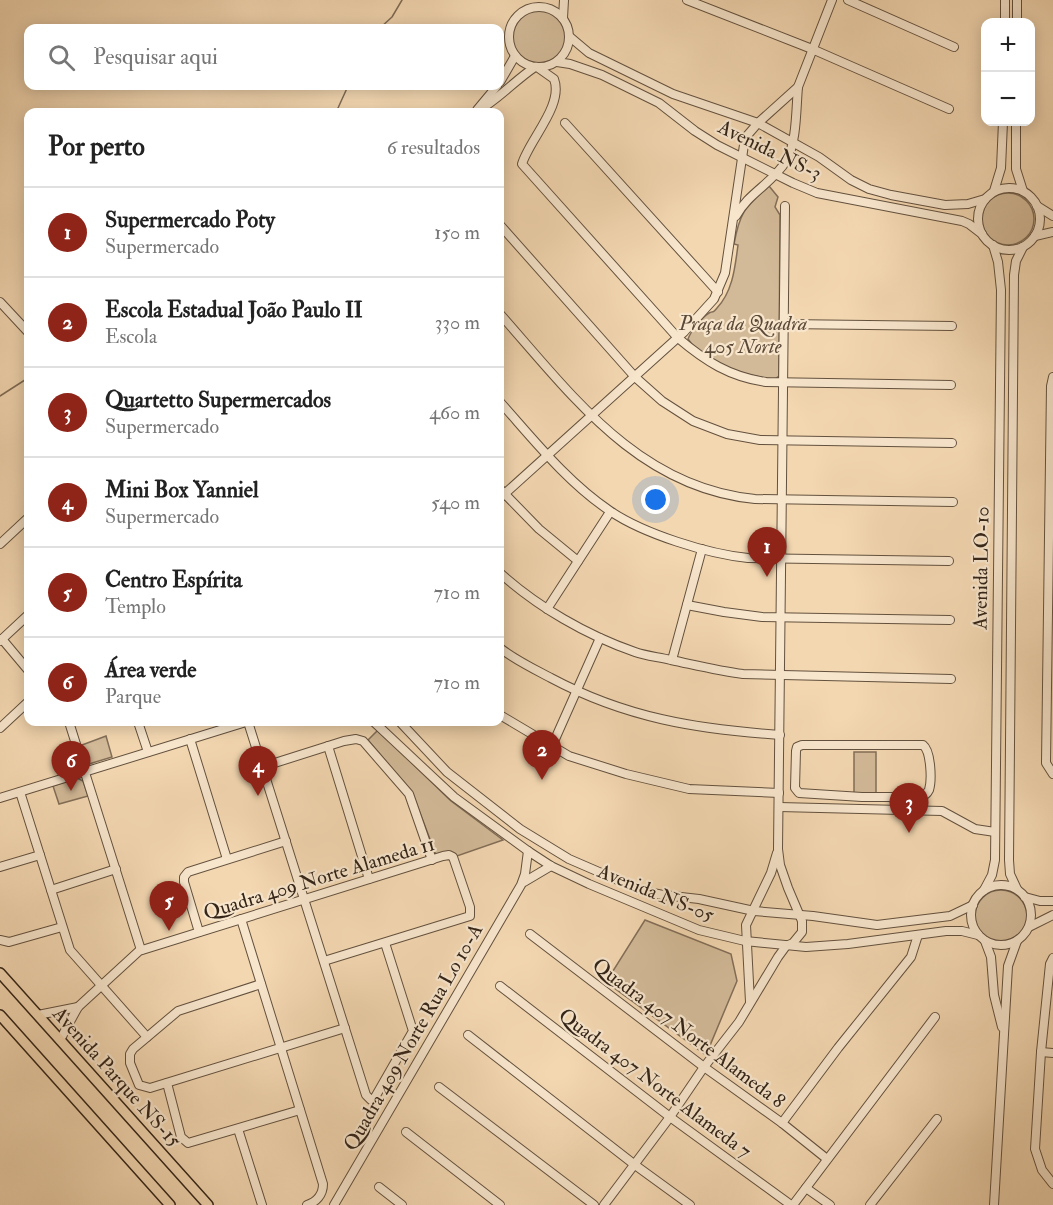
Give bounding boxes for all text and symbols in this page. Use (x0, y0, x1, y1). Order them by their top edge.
map controls (981, 18, 1035, 126)
button: + (981, 18, 1035, 72)
search box (24, 24, 504, 90)
icon: search (45, 41, 78, 74)
text: Pesquisar aqui (93, 43, 218, 71)
button: − (981, 72, 1035, 126)
street label: Avenida NS-3 (713, 114, 826, 186)
text: Por perto (48, 131, 145, 163)
text: 6 resultados (387, 135, 480, 160)
text: Supermercado Poty (105, 206, 275, 234)
text: 1 (64, 220, 71, 245)
text: 150 m (434, 220, 480, 245)
text: Supermercado (105, 234, 219, 259)
text: Escola Estadual João Paulo II (105, 296, 363, 324)
text: 2 (62, 310, 73, 335)
text: 330 m (435, 310, 480, 335)
park label: Praça da Quadra 405 Norte (678, 311, 807, 359)
text: Escola (105, 324, 157, 349)
text: Quartetto Supermercados (105, 386, 331, 414)
text: 3 (64, 400, 71, 425)
text: 460 m (429, 400, 480, 425)
text: Supermercado (105, 414, 219, 439)
text: Mini Box Yanniel (105, 476, 259, 504)
your location (641, 485, 670, 514)
text: 4 (62, 490, 73, 515)
text: 540 m (431, 490, 480, 515)
text: Supermercado (105, 504, 219, 529)
street label: Avenida LO-10 (967, 506, 995, 631)
pin: 1 (748, 528, 786, 577)
text: Centro Espírita (105, 566, 242, 594)
text: 5 (63, 580, 72, 605)
text: 710 m (434, 580, 480, 605)
text: Templo (105, 594, 166, 619)
text: Área verde (105, 656, 197, 684)
text: 6 (62, 670, 73, 695)
text: 710 m (434, 670, 480, 695)
text: Parque (105, 684, 161, 709)
pin: 2 (522, 730, 562, 780)
pin: 6 (52, 742, 90, 791)
pin: 4 (238, 746, 278, 796)
pin: 3 (890, 784, 928, 833)
street label: Quadra 409 Norte Alameda 11 (200, 831, 438, 925)
street label: Avenida NS-05 (593, 858, 718, 928)
pin: 5 (150, 882, 188, 931)
street label: Quadra 409 Norte Rua Lo 10-A (338, 919, 488, 1155)
street label: Quadra 407 Norte Alameda 8 (588, 952, 790, 1114)
street label: Avenida Parque NS-15 (47, 1001, 187, 1153)
street label: Quadra 407 Norte Alameda 7 (554, 1002, 756, 1164)

